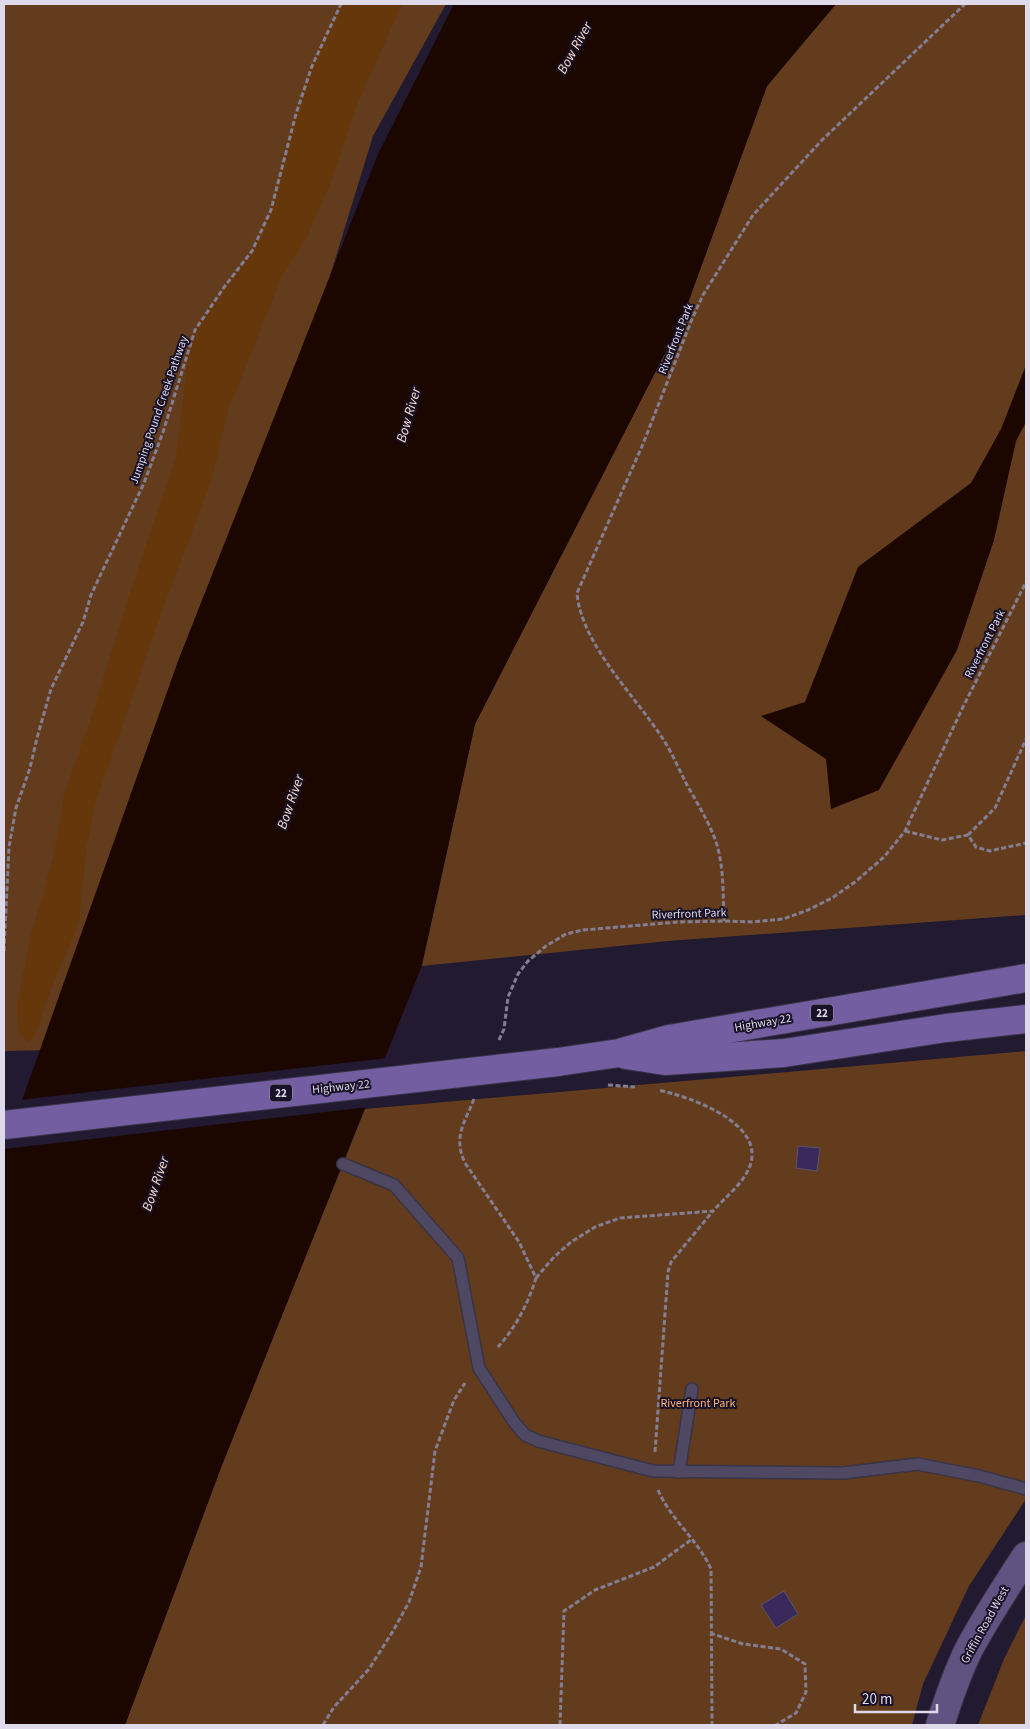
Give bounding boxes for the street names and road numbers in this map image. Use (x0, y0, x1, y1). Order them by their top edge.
street label: Riverfront Park (654, 301, 698, 377)
street label: Jumping Pound Creek Pathway (126, 333, 193, 487)
street label: Riverfront Park (960, 607, 1010, 681)
street label: Riverfront Park (651, 904, 727, 924)
road number: 22 (811, 1004, 833, 1021)
street label: Highway 22 (733, 1010, 793, 1036)
street label: Highway 22 (311, 1076, 371, 1098)
road number: 22 (270, 1084, 292, 1102)
street label: Griffin Road West (957, 1583, 1013, 1667)

